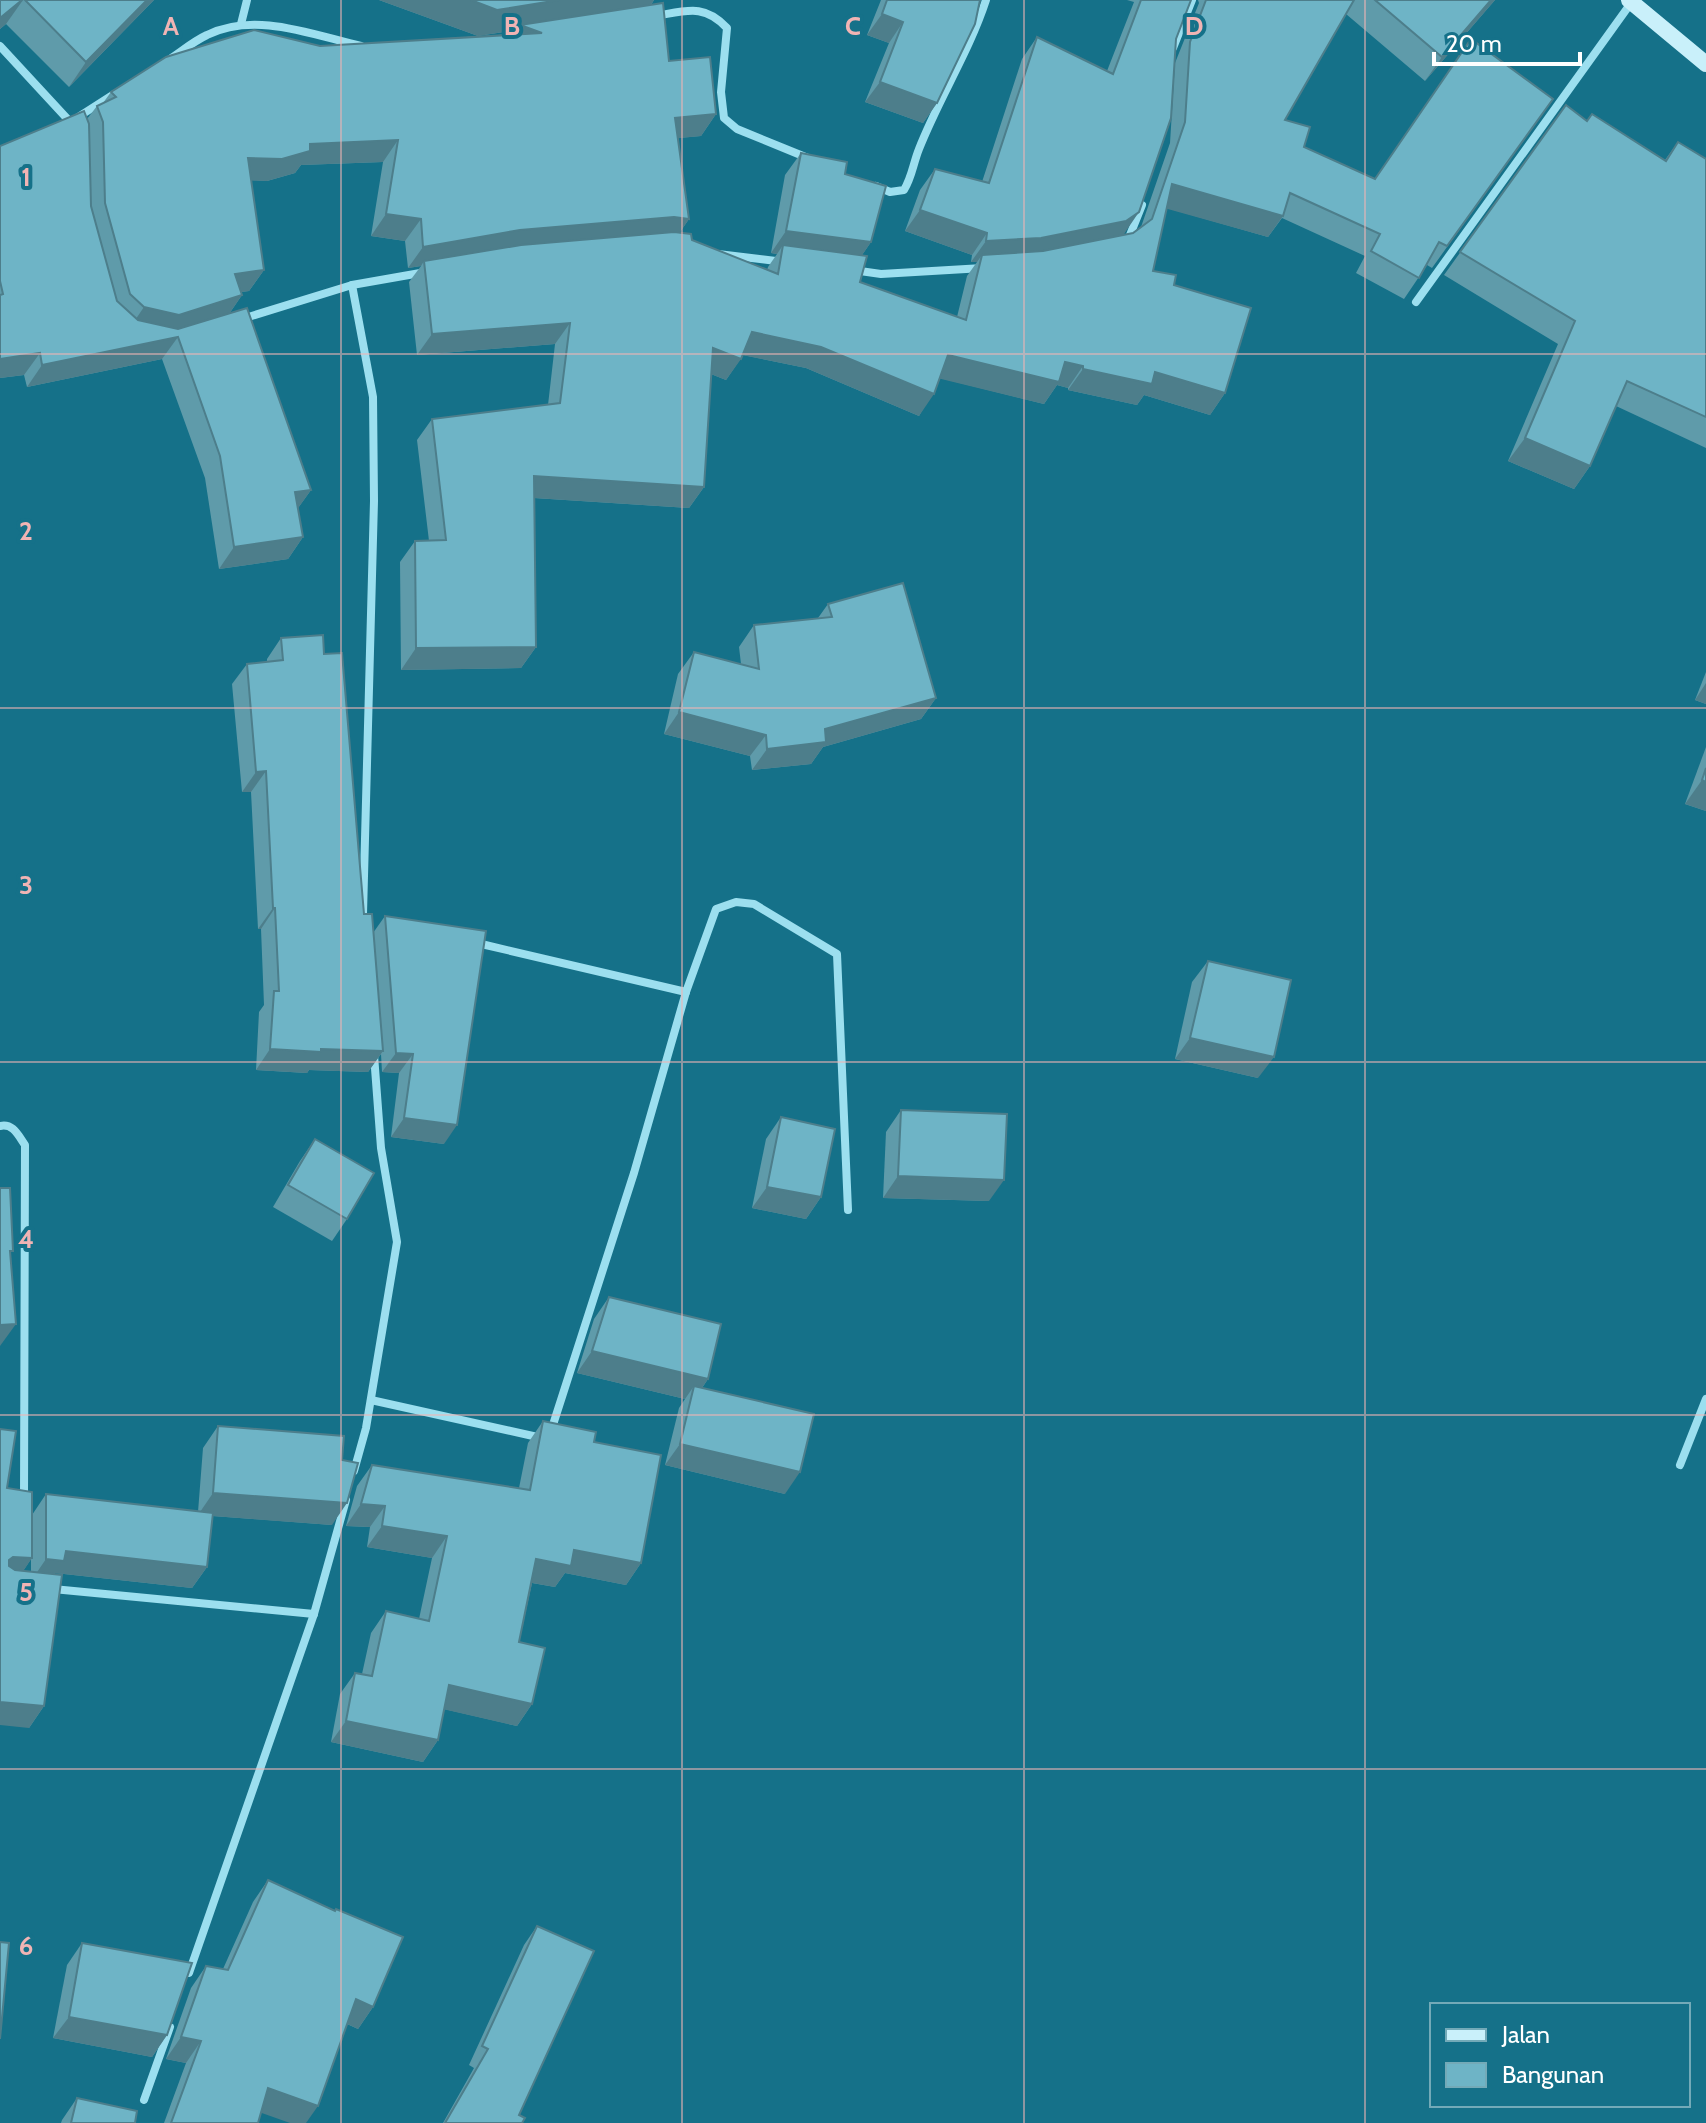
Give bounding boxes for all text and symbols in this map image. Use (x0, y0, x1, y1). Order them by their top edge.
text: A (163, 10, 180, 42)
text: B (504, 10, 520, 42)
text: C (845, 10, 861, 42)
text: D (1185, 10, 1203, 42)
scale bar (1434, 16, 1580, 66)
text: 20 m (1446, 29, 1502, 58)
text: 1 (21, 161, 31, 193)
text: 2 (19, 515, 33, 547)
text: 3 (19, 869, 33, 901)
text: 4 (18, 1223, 34, 1255)
text: 5 (19, 1576, 33, 1608)
text: 6 (19, 1930, 33, 1962)
legend (1430, 2003, 1690, 2107)
text: Jalan (1501, 2020, 1550, 2049)
text: Bangunan (1502, 2060, 1604, 2089)

